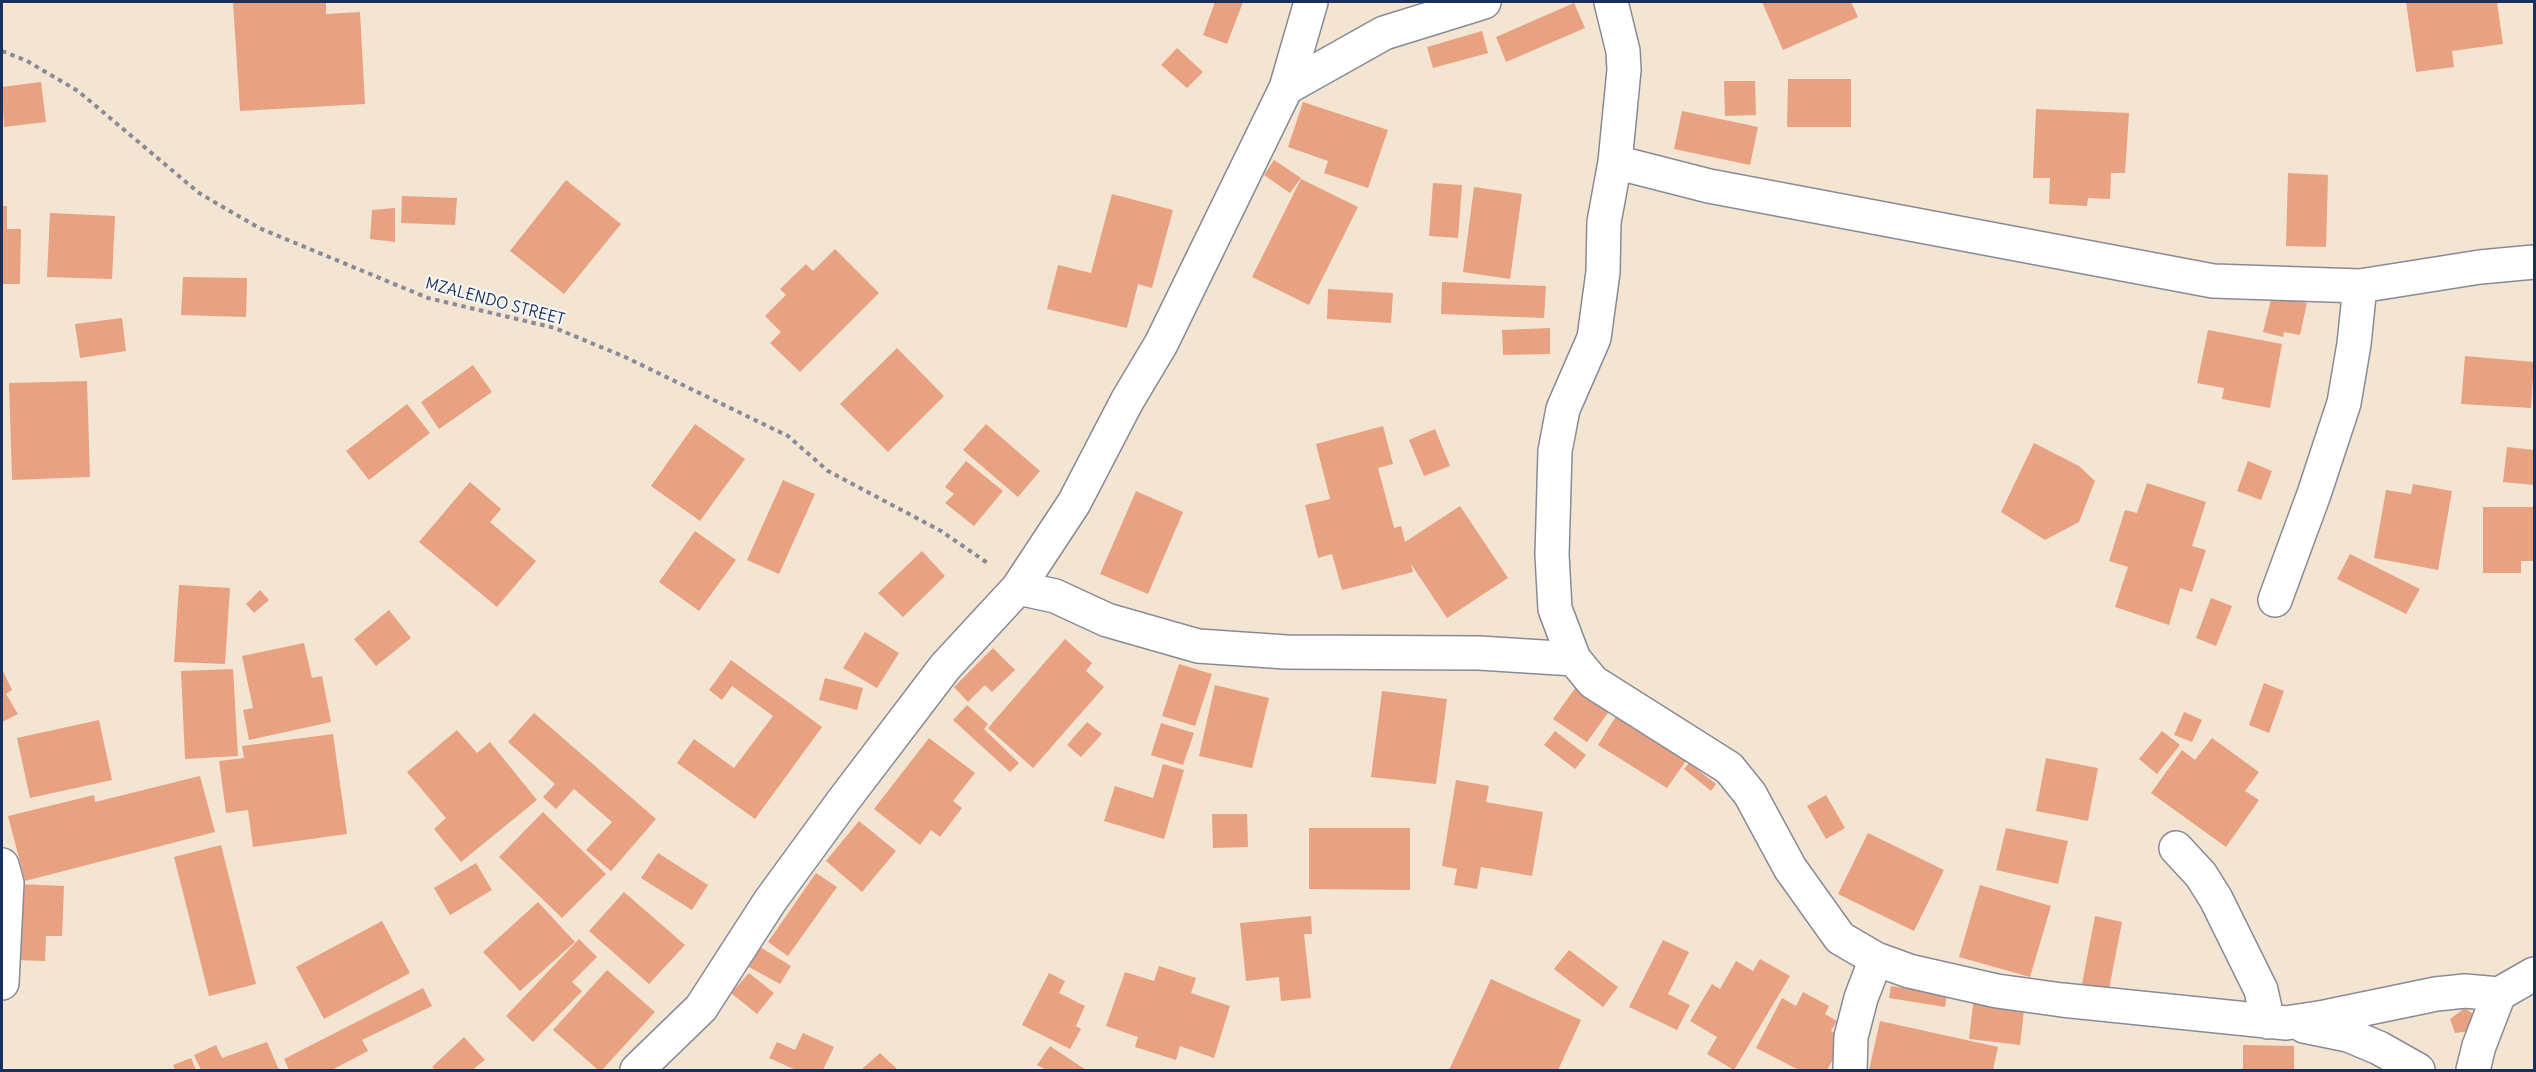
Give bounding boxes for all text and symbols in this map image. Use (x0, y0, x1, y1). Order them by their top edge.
street label: MZALENDO STREET (423, 274, 567, 330)

